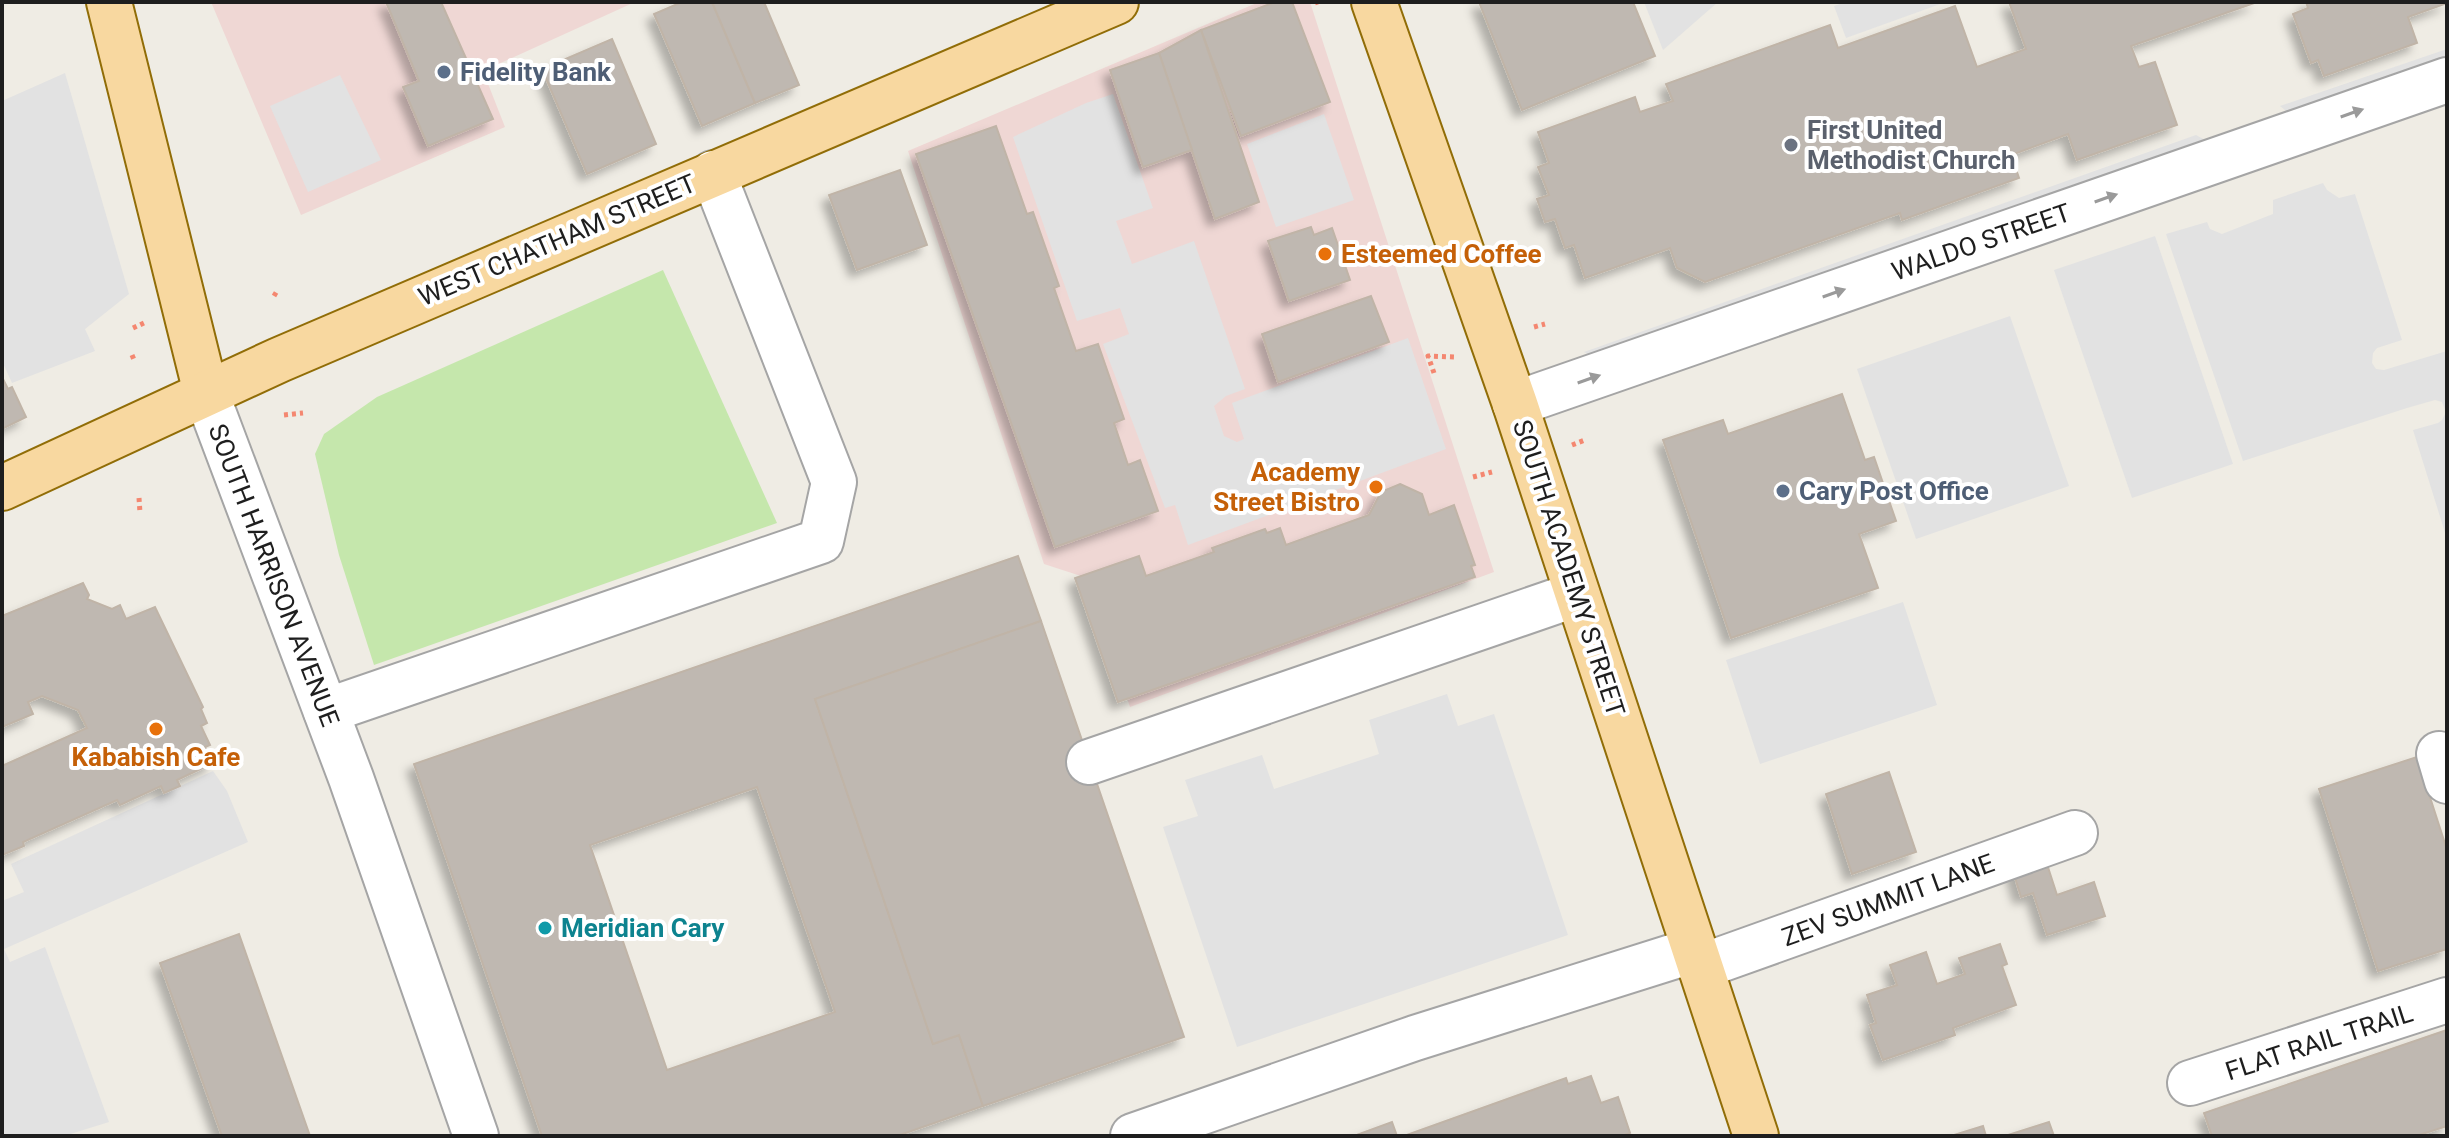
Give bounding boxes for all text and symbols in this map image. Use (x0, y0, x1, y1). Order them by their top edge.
place label: Fidelity Bank (460, 57, 612, 87)
marker: Fidelity Bank (435, 63, 453, 81)
one-way arrow (2340, 106, 2364, 119)
place label: First United Methodist Church (1807, 115, 2016, 175)
marker: First United Methodist Church (1782, 136, 1800, 154)
street label: WEST CHATHAM STREET (414, 168, 700, 312)
one-way arrow (2094, 192, 2118, 204)
street label: WALDO STREET (1888, 197, 2074, 287)
place label: Esteemed Coffee (1341, 239, 1542, 269)
marker: Esteemed Coffee (1316, 245, 1334, 263)
one-way arrow (1822, 286, 1846, 299)
one-way arrow (1577, 372, 1601, 384)
street label: SOUTH ACADEMY STREET (1507, 416, 1631, 720)
street label: SOUTH HARRISON AVENUE (202, 420, 346, 730)
place label: Academy Street Bistro (1213, 457, 1361, 517)
place label: Cary Post Office (1799, 476, 1989, 506)
marker: Academy Street Bistro (1367, 478, 1385, 496)
marker: Cary Post Office (1774, 482, 1792, 500)
marker: Kababish Cafe (147, 720, 165, 738)
place label: Kababish Cafe (72, 742, 240, 772)
street label: ZEV SUMMIT LANE (1778, 848, 1998, 952)
place label: Meridian Cary (561, 913, 725, 943)
marker: Meridian Cary (536, 919, 554, 937)
street label: FLAT RAIL TRAIL (2222, 998, 2416, 1086)

